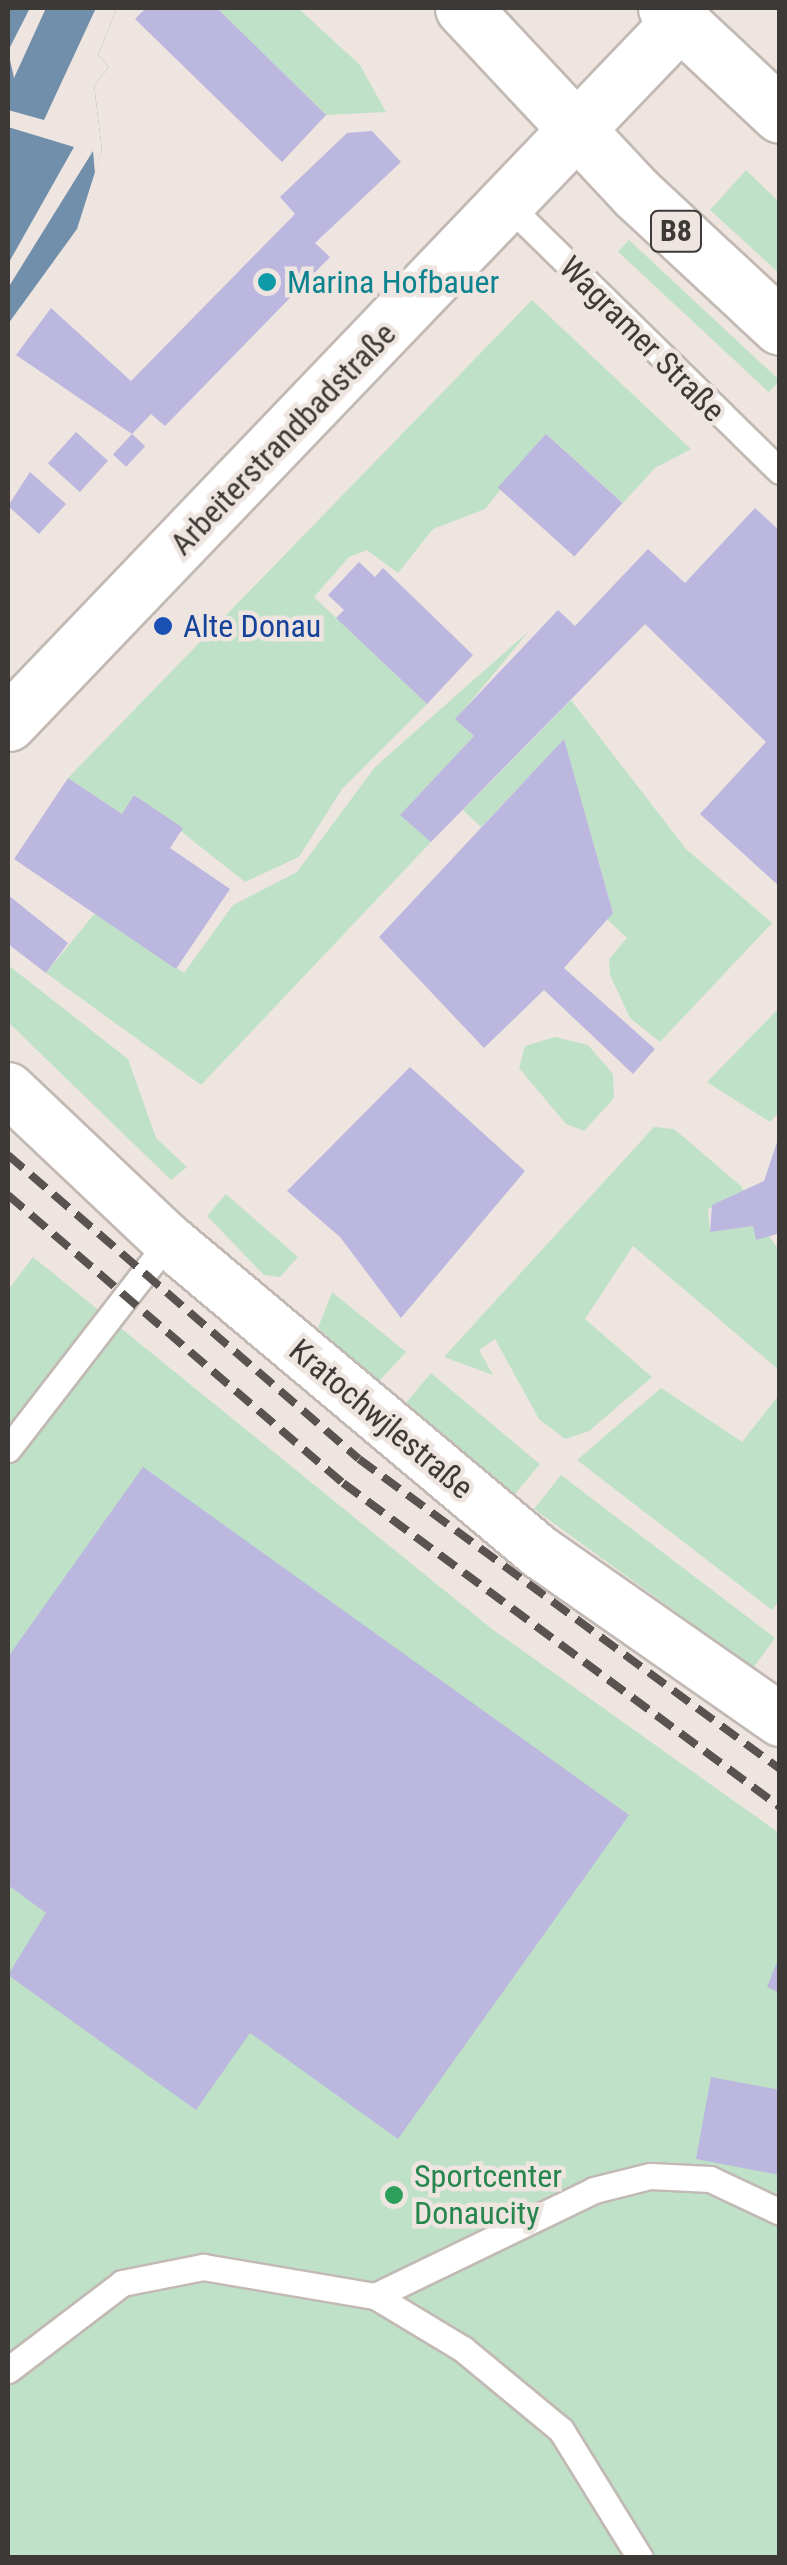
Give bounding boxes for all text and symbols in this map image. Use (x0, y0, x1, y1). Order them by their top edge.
road number: B8 (648, 206, 704, 256)
street label: Wagramer Straße (551, 248, 733, 430)
place label: Marina Hofbauer (287, 263, 499, 301)
marker: Marina Hofbauer (256, 271, 278, 293)
street label: Arbeiterstrandbadstraße (162, 315, 404, 563)
place label: Alte Donau (183, 607, 321, 645)
marker: Alte Donau (152, 615, 174, 637)
street label: Kratochwjlestraße (281, 1331, 481, 1507)
place label: Sportcenter Donaucity (414, 2158, 562, 2233)
marker: Sportcenter Donaucity (383, 2184, 405, 2206)

